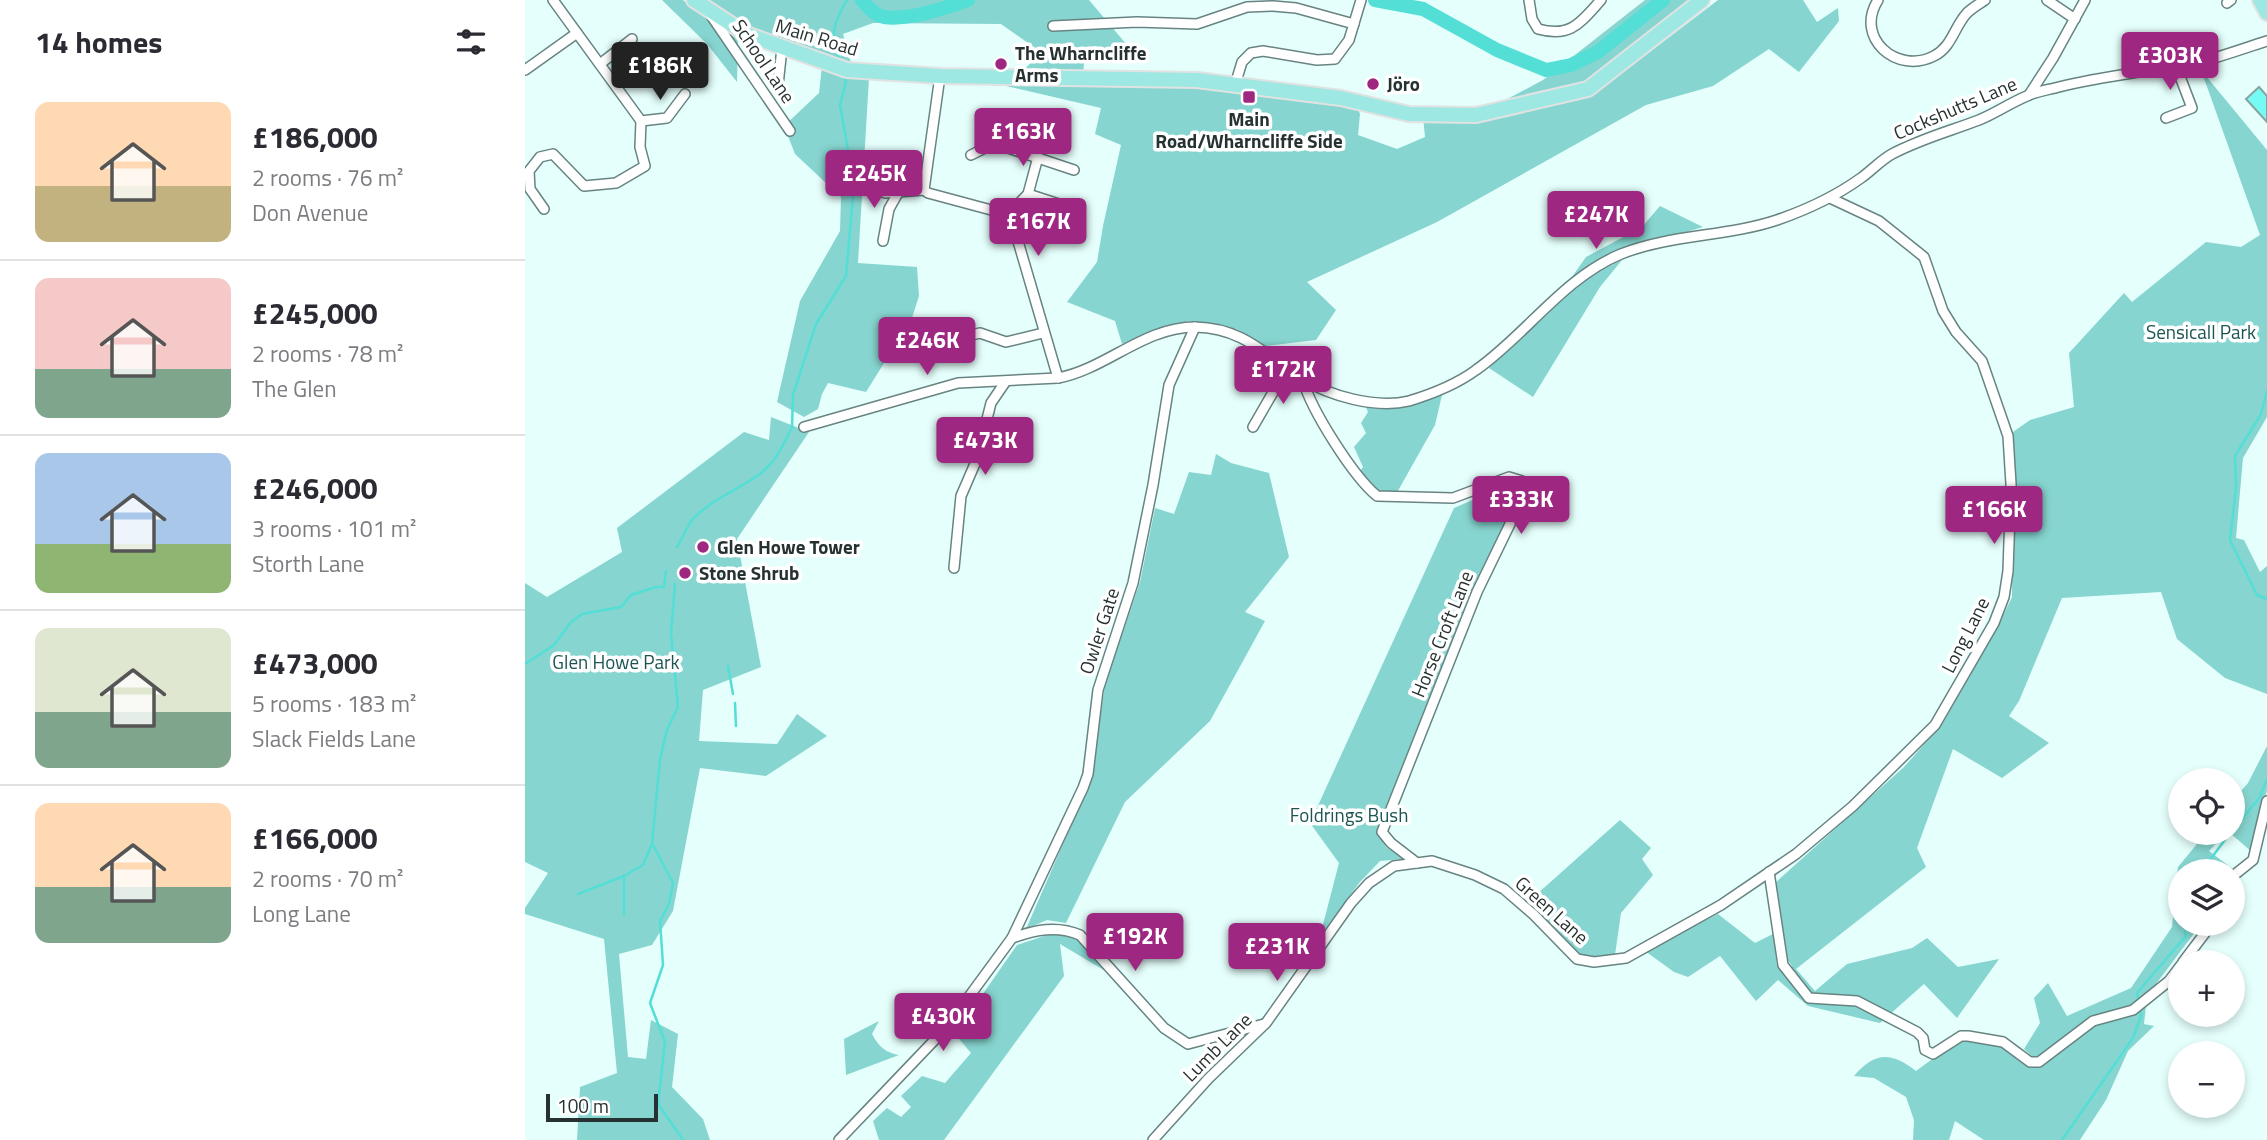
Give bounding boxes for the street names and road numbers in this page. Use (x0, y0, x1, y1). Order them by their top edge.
street label: Main Road (772, 10, 862, 63)
street label: School Lane (726, 13, 803, 109)
street label: Cockshutts Lane (1889, 69, 2021, 147)
street label: Horse Croft Lane (1403, 566, 1480, 701)
street label: Owler Gate (1071, 584, 1126, 678)
street label: Long Lane (1933, 592, 1996, 678)
street label: Green Lane (1509, 869, 1596, 951)
street label: Lumb Lane (1175, 1005, 1258, 1088)

